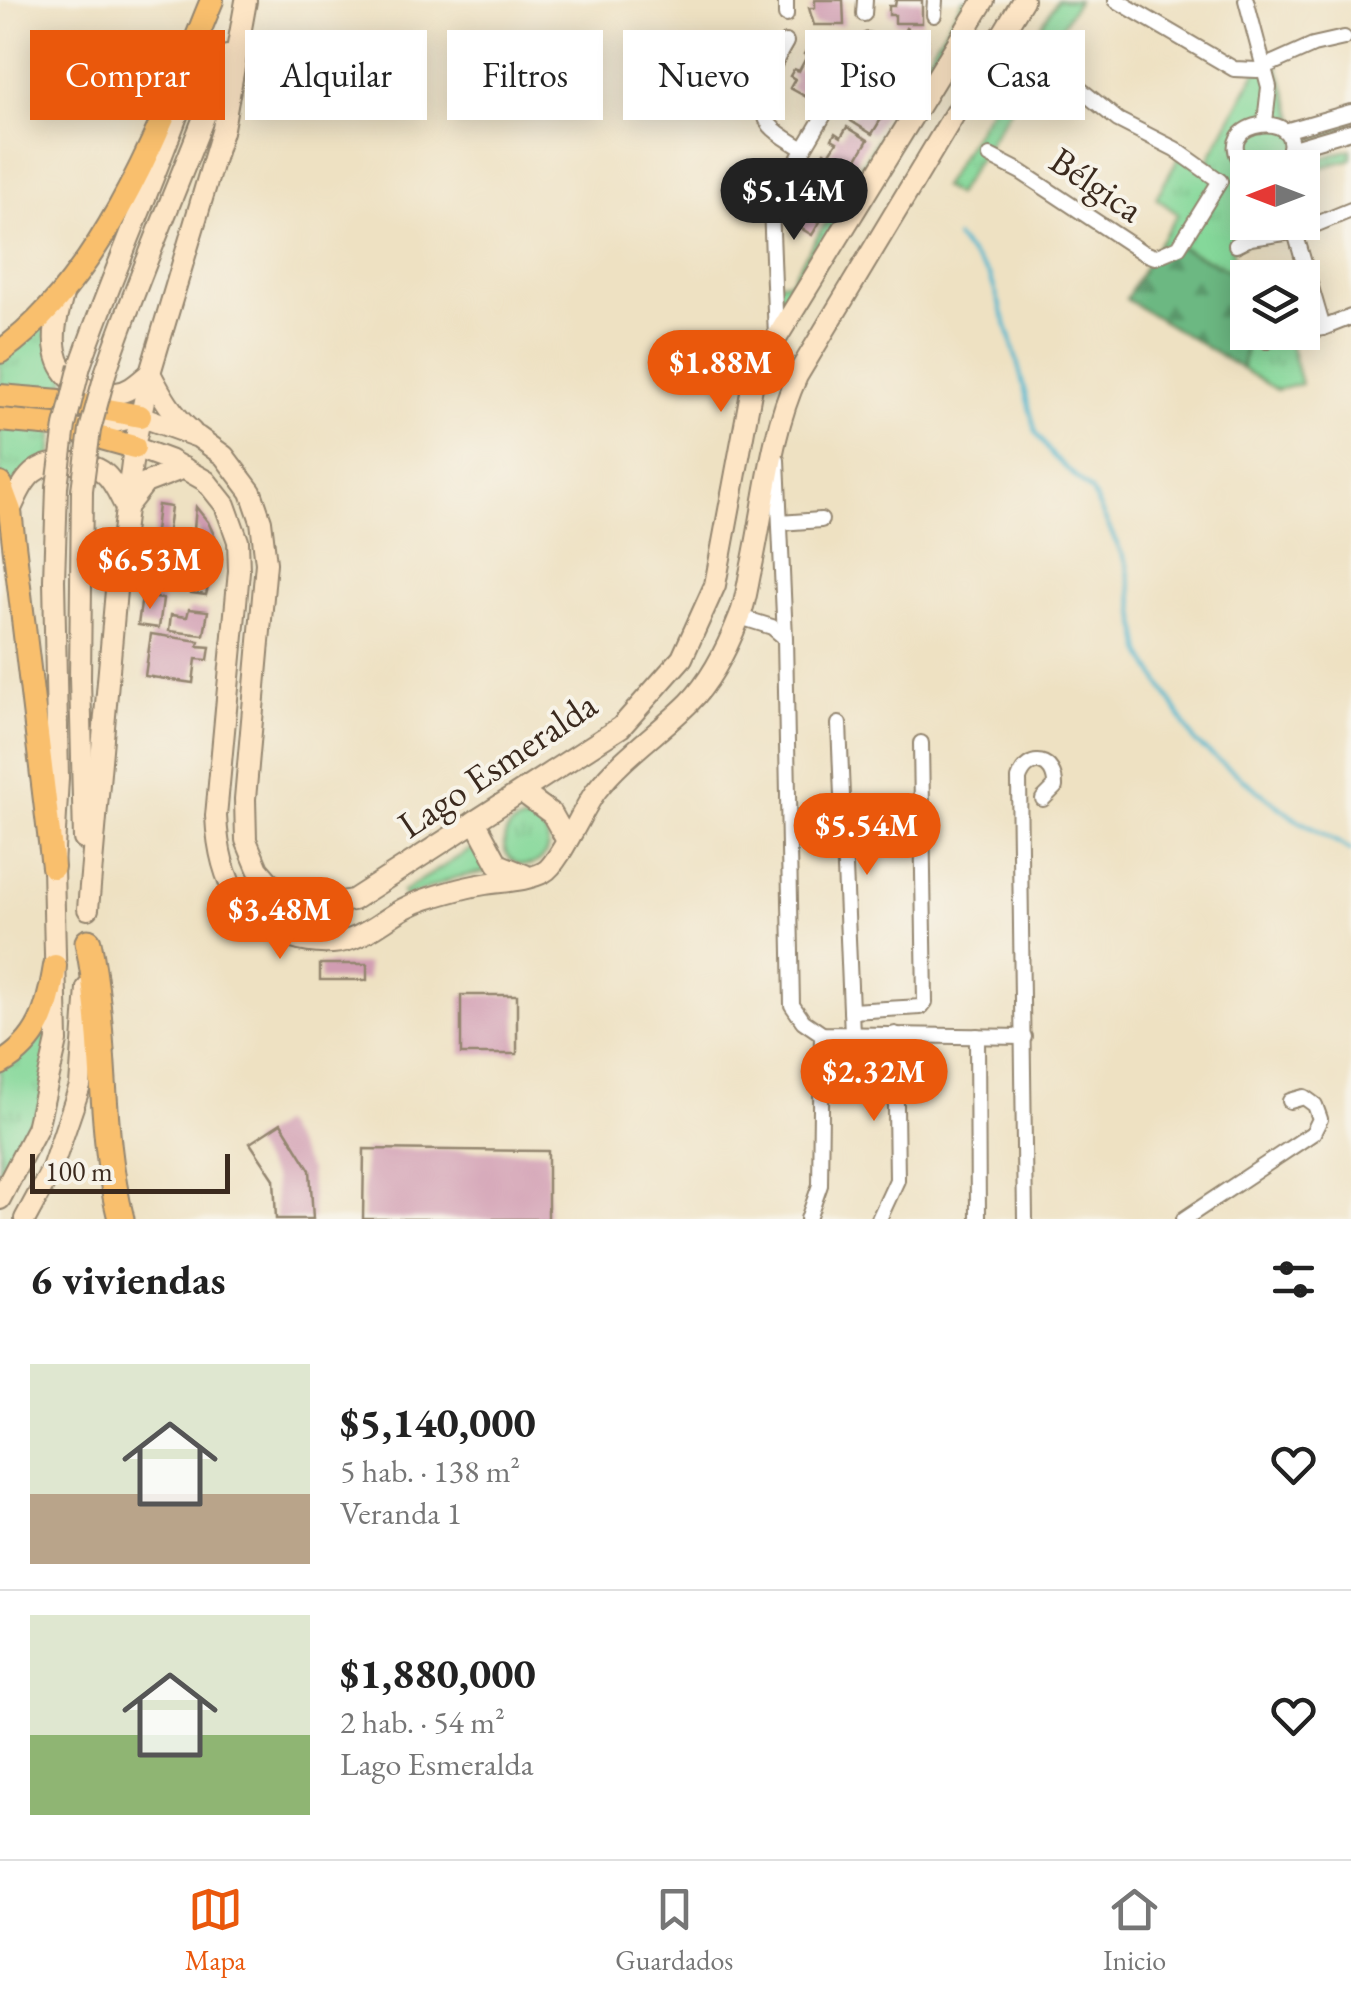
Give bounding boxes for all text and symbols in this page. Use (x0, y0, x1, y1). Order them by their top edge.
chip: Comprar (30, 30, 225, 120)
chip: Alquilar (245, 30, 427, 120)
chip: Filtros (447, 30, 603, 120)
chip: Nuevo (623, 30, 785, 120)
chip: Piso (805, 30, 931, 120)
chip: Casa (951, 30, 1085, 120)
street label: Bélgica (1041, 135, 1154, 233)
north arrow (1230, 150, 1320, 240)
map controls (1230, 150, 1320, 350)
pin: $5.14M (713, 158, 875, 243)
text: $5.14M (743, 169, 845, 211)
button: layers (1230, 260, 1320, 350)
pin: $1.88M (640, 330, 802, 415)
text: $1.88M (670, 341, 772, 383)
pin: $6.53M (69, 527, 231, 612)
text: $6.53M (99, 538, 201, 580)
street label: Lago Esmeralda (388, 679, 607, 849)
pin: $5.54M (786, 793, 948, 878)
text: $5.54M (816, 804, 918, 846)
pin: $3.48M (199, 877, 361, 962)
text: $3.48M (229, 888, 331, 930)
pin: $2.32M (793, 1039, 955, 1124)
text: $2.32M (823, 1050, 925, 1092)
scale bar (30, 1149, 230, 1194)
text: 100 m (45, 1153, 113, 1189)
text: 6 viviendas (30, 1252, 226, 1307)
icon: filters (1266, 1252, 1321, 1307)
text: $5,140,000 (340, 1395, 536, 1450)
icon: home (110, 1404, 230, 1524)
icon: heart (1266, 1437, 1321, 1492)
text: 5 hab. · 138 m² (340, 1450, 520, 1492)
text: Veranda 1 (340, 1492, 462, 1534)
text: $1,880,000 (340, 1646, 536, 1701)
icon: home (110, 1655, 230, 1775)
icon: heart (1266, 1688, 1321, 1743)
text: 2 hab. · 54 m² (340, 1701, 505, 1743)
text: Lago Esmeralda (340, 1743, 533, 1785)
tab: Mapa (185, 1882, 246, 1978)
tab: Guardados (615, 1882, 733, 1978)
tab: Inicio (1103, 1882, 1166, 1978)

